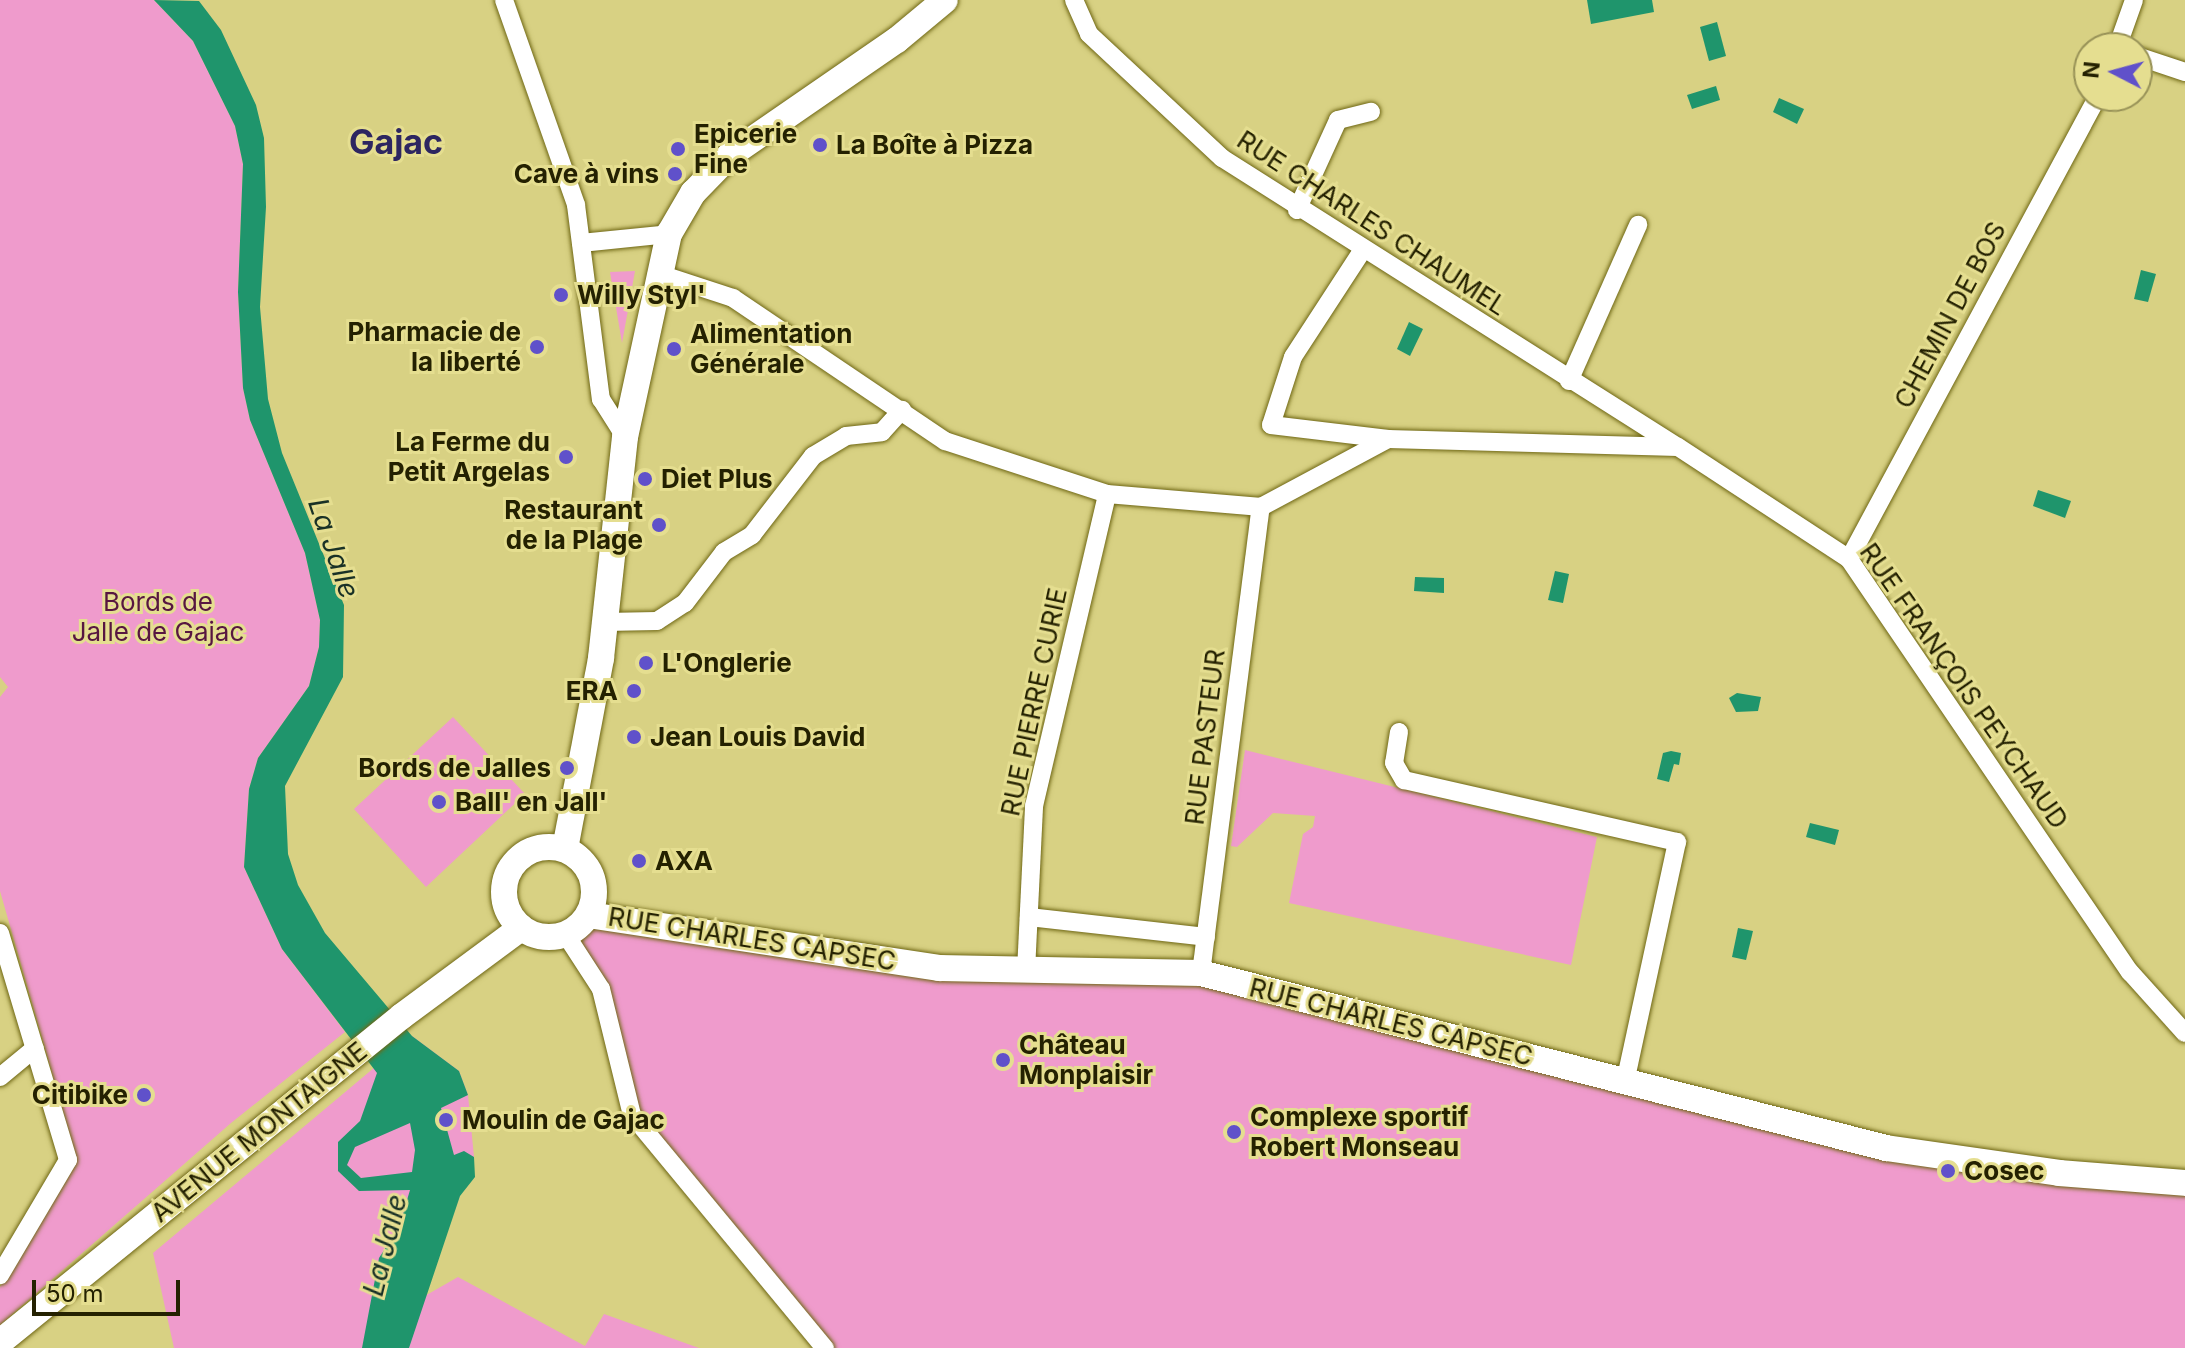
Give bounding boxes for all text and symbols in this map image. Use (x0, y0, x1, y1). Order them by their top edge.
north arrow (2073, 32, 2153, 112)
text: N (2077, 60, 2105, 79)
place label: Epicerie Fine (694, 118, 797, 180)
district label: Gajac (349, 122, 443, 162)
street label: RUE CHARLES CHAUMEL (1231, 124, 1513, 322)
place label: La Boîte à Pizza (836, 129, 1033, 161)
marker: La Boîte à Pizza (811, 136, 829, 154)
marker: Epicerie Fine (669, 140, 687, 158)
place label: Cave à vins (514, 158, 659, 190)
marker: Cave à vins (666, 165, 684, 183)
street label: CHEMIN DE BOS (1888, 216, 2012, 414)
place label: Willy Styl' (577, 279, 706, 311)
marker: Willy Styl' (552, 286, 570, 304)
place label: Pharmacie de la liberté (347, 316, 521, 378)
place label: Alimentation Générale (690, 318, 852, 380)
marker: Pharmacie de la liberté (528, 338, 546, 356)
marker: Alimentation Générale (665, 340, 683, 358)
place label: La Ferme du Petit Argelas (388, 426, 550, 488)
marker: La Ferme du Petit Argelas (557, 448, 575, 466)
place label: Diet Plus (661, 463, 773, 495)
marker: Diet Plus (636, 470, 654, 488)
water label: La Jalle (301, 493, 367, 603)
place label: Restaurant de la Plage (504, 494, 643, 556)
marker: Restaurant de la Plage (650, 516, 668, 534)
street label: RUE FRANÇOIS PEYCHAUD (1853, 537, 2075, 835)
street label: RUE PIERRE CURIE (995, 585, 1073, 819)
park label: Bords de Jalle de Gajac (72, 586, 244, 648)
place label: L'Onglerie (662, 647, 792, 679)
street label: RUE PASTEUR (1179, 647, 1231, 827)
marker: L'Onglerie (637, 654, 655, 672)
place label: ERA (566, 675, 618, 707)
marker: ERA (625, 682, 643, 700)
place label: Jean Louis David (650, 721, 865, 753)
marker: Jean Louis David (625, 728, 643, 746)
place label: Bords de Jalles (358, 752, 551, 784)
marker: Bords de Jalles (558, 759, 576, 777)
place label: Ball' en Jall' (455, 786, 607, 818)
marker: Ball' en Jall' (430, 793, 448, 811)
place label: AXA (655, 845, 713, 877)
marker: AXA (630, 852, 648, 870)
street label: RUE CHARLES CAPSEC (606, 901, 898, 977)
street label: RUE CHARLES CAPSEC (1246, 972, 1536, 1072)
place label: Château Monplaisir (1019, 1029, 1153, 1090)
street label: AVENUE MONTAIGNE (145, 1035, 373, 1229)
marker: Château Monplaisir (994, 1051, 1012, 1069)
place label: Citibike (32, 1079, 128, 1111)
marker: Citibike (135, 1086, 153, 1104)
place label: Complexe sportif Robert Monseau (1250, 1101, 1468, 1162)
place label: Moulin de Gajac (462, 1104, 665, 1136)
marker: Moulin de Gajac (437, 1111, 455, 1129)
marker: Complexe sportif Robert Monseau (1225, 1123, 1243, 1141)
place label: Cosec (1964, 1155, 2045, 1187)
marker: Cosec (1939, 1162, 1957, 1180)
water label: La Jalle (356, 1191, 414, 1299)
scale bar (36, 1264, 184, 1314)
text: 50 m (46, 1279, 104, 1308)

